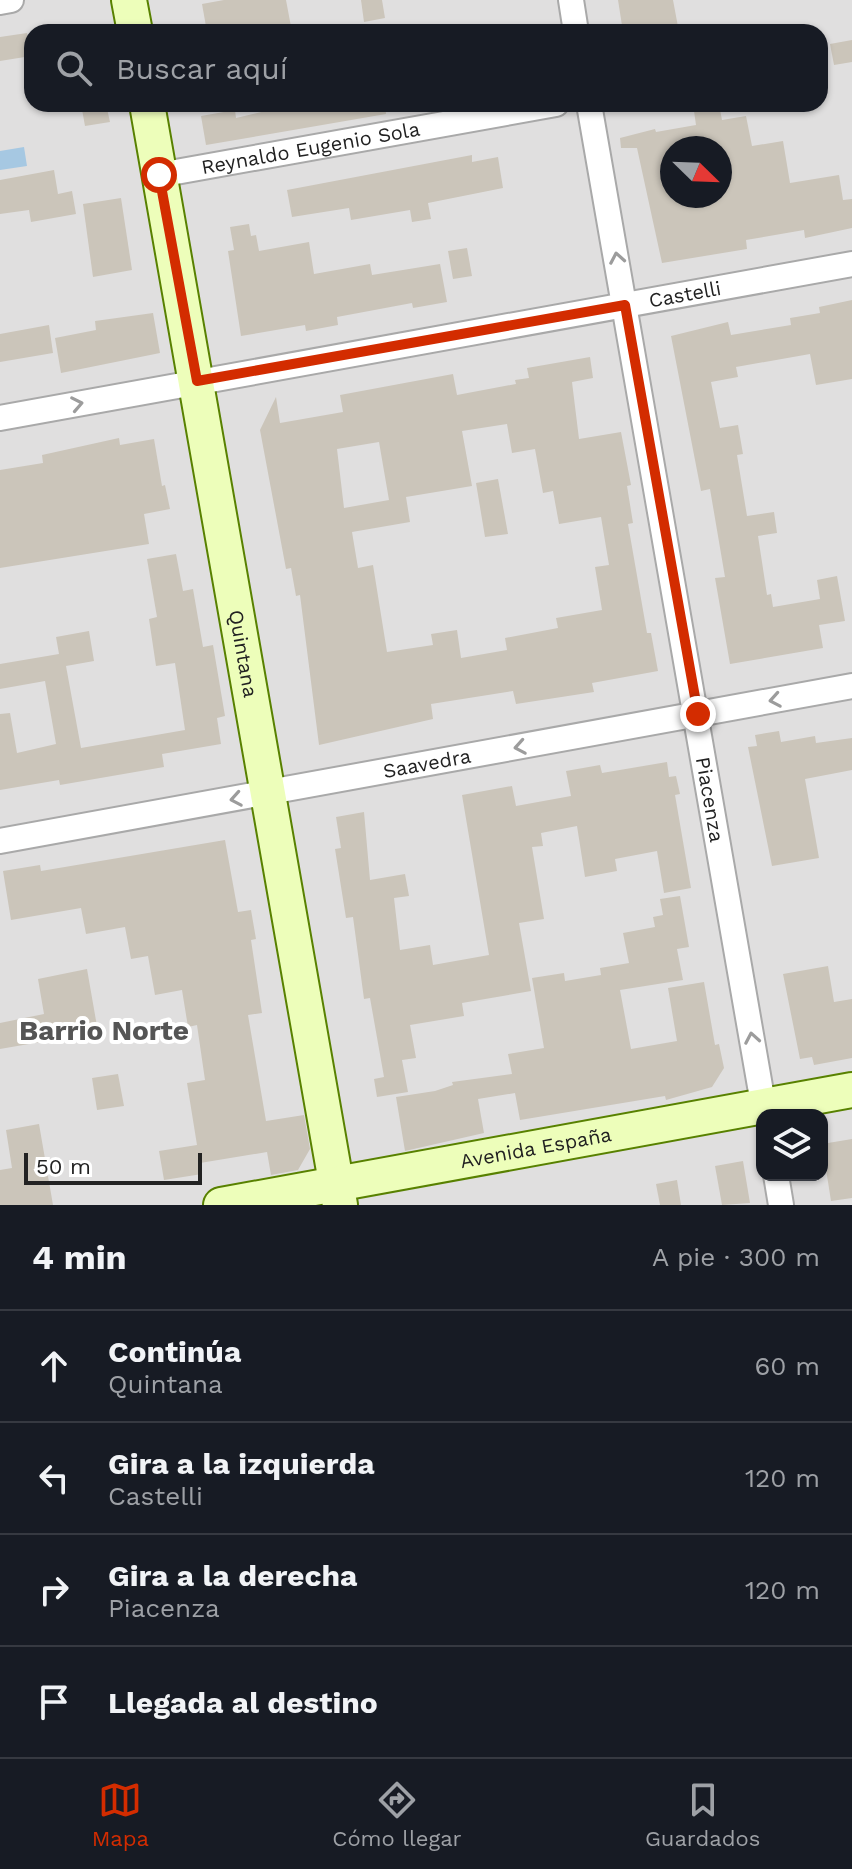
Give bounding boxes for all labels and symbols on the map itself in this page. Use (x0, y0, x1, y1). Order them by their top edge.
street label: Reynaldo Eugenio Sola (200, 117, 422, 179)
north arrow (660, 136, 732, 208)
route start (141, 157, 177, 193)
one-way arrow (609, 251, 626, 265)
street label: Castelli (647, 276, 723, 313)
one-way arrow (70, 396, 83, 413)
street label: Quintana (224, 608, 263, 699)
one-way arrow (769, 691, 783, 708)
route end (680, 696, 716, 732)
one-way arrow (513, 738, 526, 755)
street label: Saavedra (381, 744, 473, 783)
street label: Piacenza (691, 755, 729, 844)
one-way arrow (230, 790, 243, 807)
district label: Barrio Norte (19, 1014, 189, 1047)
one-way arrow (745, 1031, 762, 1045)
street label: Avenida España (458, 1122, 613, 1173)
scale bar (24, 1149, 202, 1185)

